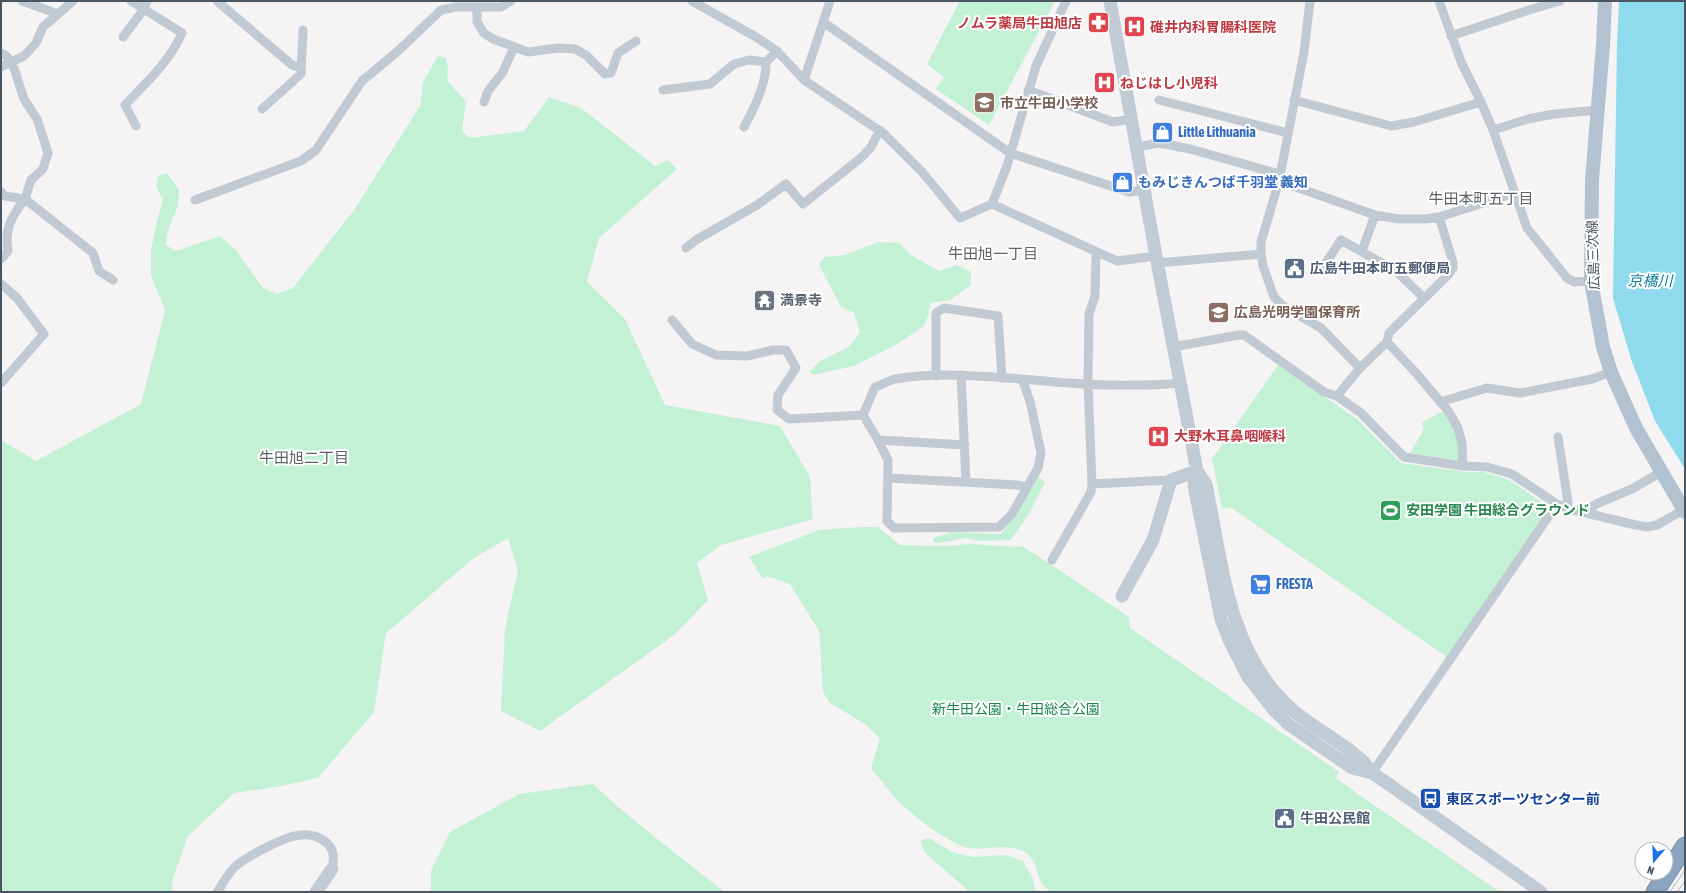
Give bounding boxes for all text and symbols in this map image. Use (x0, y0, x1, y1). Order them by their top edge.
pharmacy icon: ノムラ薬局牛田旭店 (1085, 10, 1111, 36)
hospital icon: 碓井内科胃腸科医院 (1122, 14, 1148, 40)
place label: ノムラ薬局牛田旭店 (957, 15, 1082, 31)
place label: 碓井内科胃腸科医院 (1150, 19, 1276, 35)
hospital icon: ねじはし小児科 (1091, 70, 1117, 96)
place label: ねじはし小児科 (1120, 75, 1218, 91)
school or university icon: 市立牛田小学校 (971, 90, 997, 116)
place label: 市立牛田小学校 (1000, 95, 1098, 111)
shop icon: Little Lithuania (1150, 119, 1176, 145)
place label: Little Lithuania (1178, 124, 1256, 140)
shop icon: もみじきんつば千羽堂 義知 (1110, 169, 1136, 195)
place label: もみじきんつば千羽堂 義知 (1138, 174, 1308, 190)
district label: 牛田本町五丁目 (1428, 190, 1534, 207)
street label: 広島三次線 (1584, 220, 1602, 290)
district label: 牛田旭一丁目 (948, 245, 1038, 262)
public building icon: 広島牛田本町五郵便局 (1282, 255, 1308, 281)
place label: 広島牛田本町五郵便局 (1310, 260, 1450, 276)
water label: 京橋川 (1627, 272, 1674, 289)
temple icon: 満景寺 (751, 287, 777, 313)
place label: 満景寺 (780, 292, 822, 308)
school or university icon: 広島光明学園保育所 (1206, 299, 1232, 325)
place label: 広島光明学園保育所 (1234, 304, 1360, 320)
hospital icon: 大野木耳鼻咽喉科 (1145, 423, 1171, 449)
place label: 大野木耳鼻咽喉科 (1174, 428, 1286, 444)
district label: 牛田旭二丁目 (259, 449, 349, 466)
sports icon: 安田学園 牛田総合グラウンド (1377, 497, 1403, 523)
place label: 安田学園 牛田総合グラウンド (1406, 502, 1590, 518)
supermarket icon: FRESTA (1247, 571, 1273, 597)
place label: FRESTA (1276, 576, 1313, 592)
park label: 新牛田公園・牛田総合公園 (932, 701, 1100, 717)
bus stop icon: 東区スポーツセンター前 (1418, 786, 1444, 812)
place label: 東区スポーツセンター前 (1446, 791, 1600, 807)
public building icon: 牛田公民館 (1271, 805, 1297, 831)
place label: 牛田公民館 (1300, 810, 1370, 826)
north arrow (1634, 841, 1674, 881)
text: N (1646, 864, 1656, 877)

